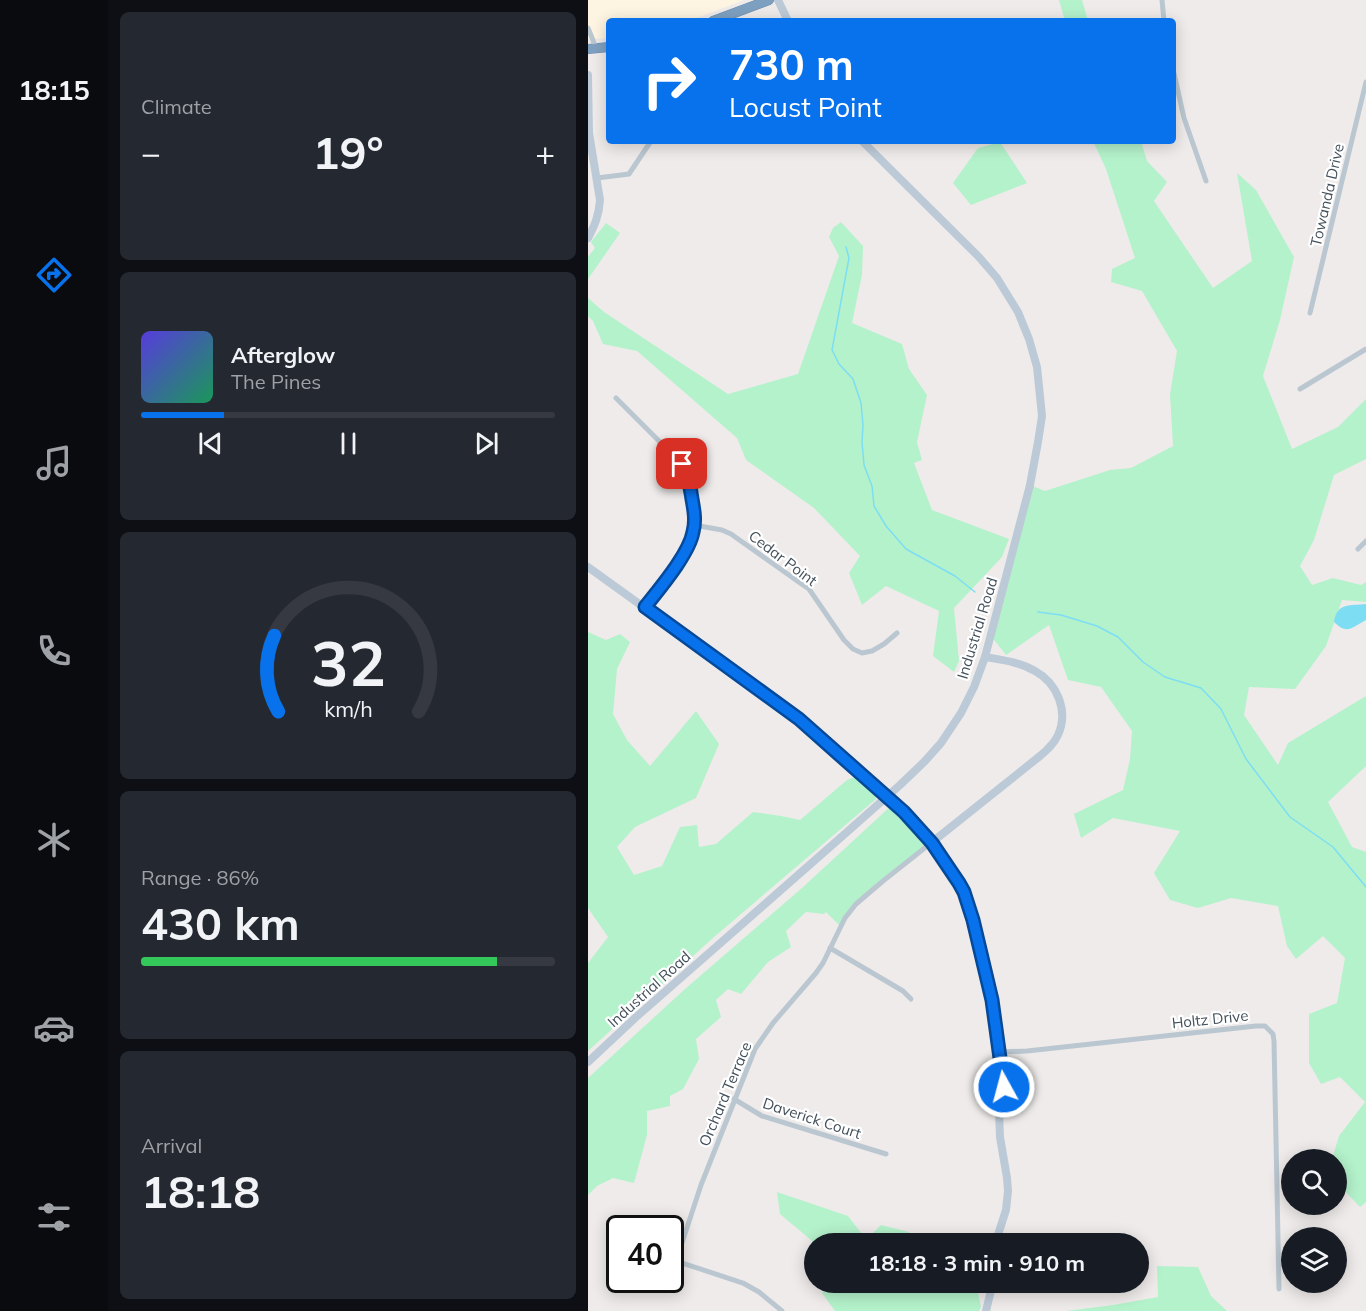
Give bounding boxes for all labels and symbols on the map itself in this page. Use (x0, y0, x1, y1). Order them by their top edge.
street label: Towanda Drive (1306, 142, 1348, 248)
pin (656, 438, 707, 489)
street label: Cedar Point (745, 526, 821, 590)
street label: Industrial Road (953, 575, 1001, 681)
street label: Industrial Road (604, 947, 694, 1031)
street label: Holtz Drive (1171, 1006, 1249, 1032)
street label: Orchard Terrace (694, 1039, 756, 1149)
position arrow (972, 1055, 1036, 1119)
street label: Daverick Court (760, 1093, 864, 1143)
speed limit sign: 40 (606, 1215, 684, 1293)

